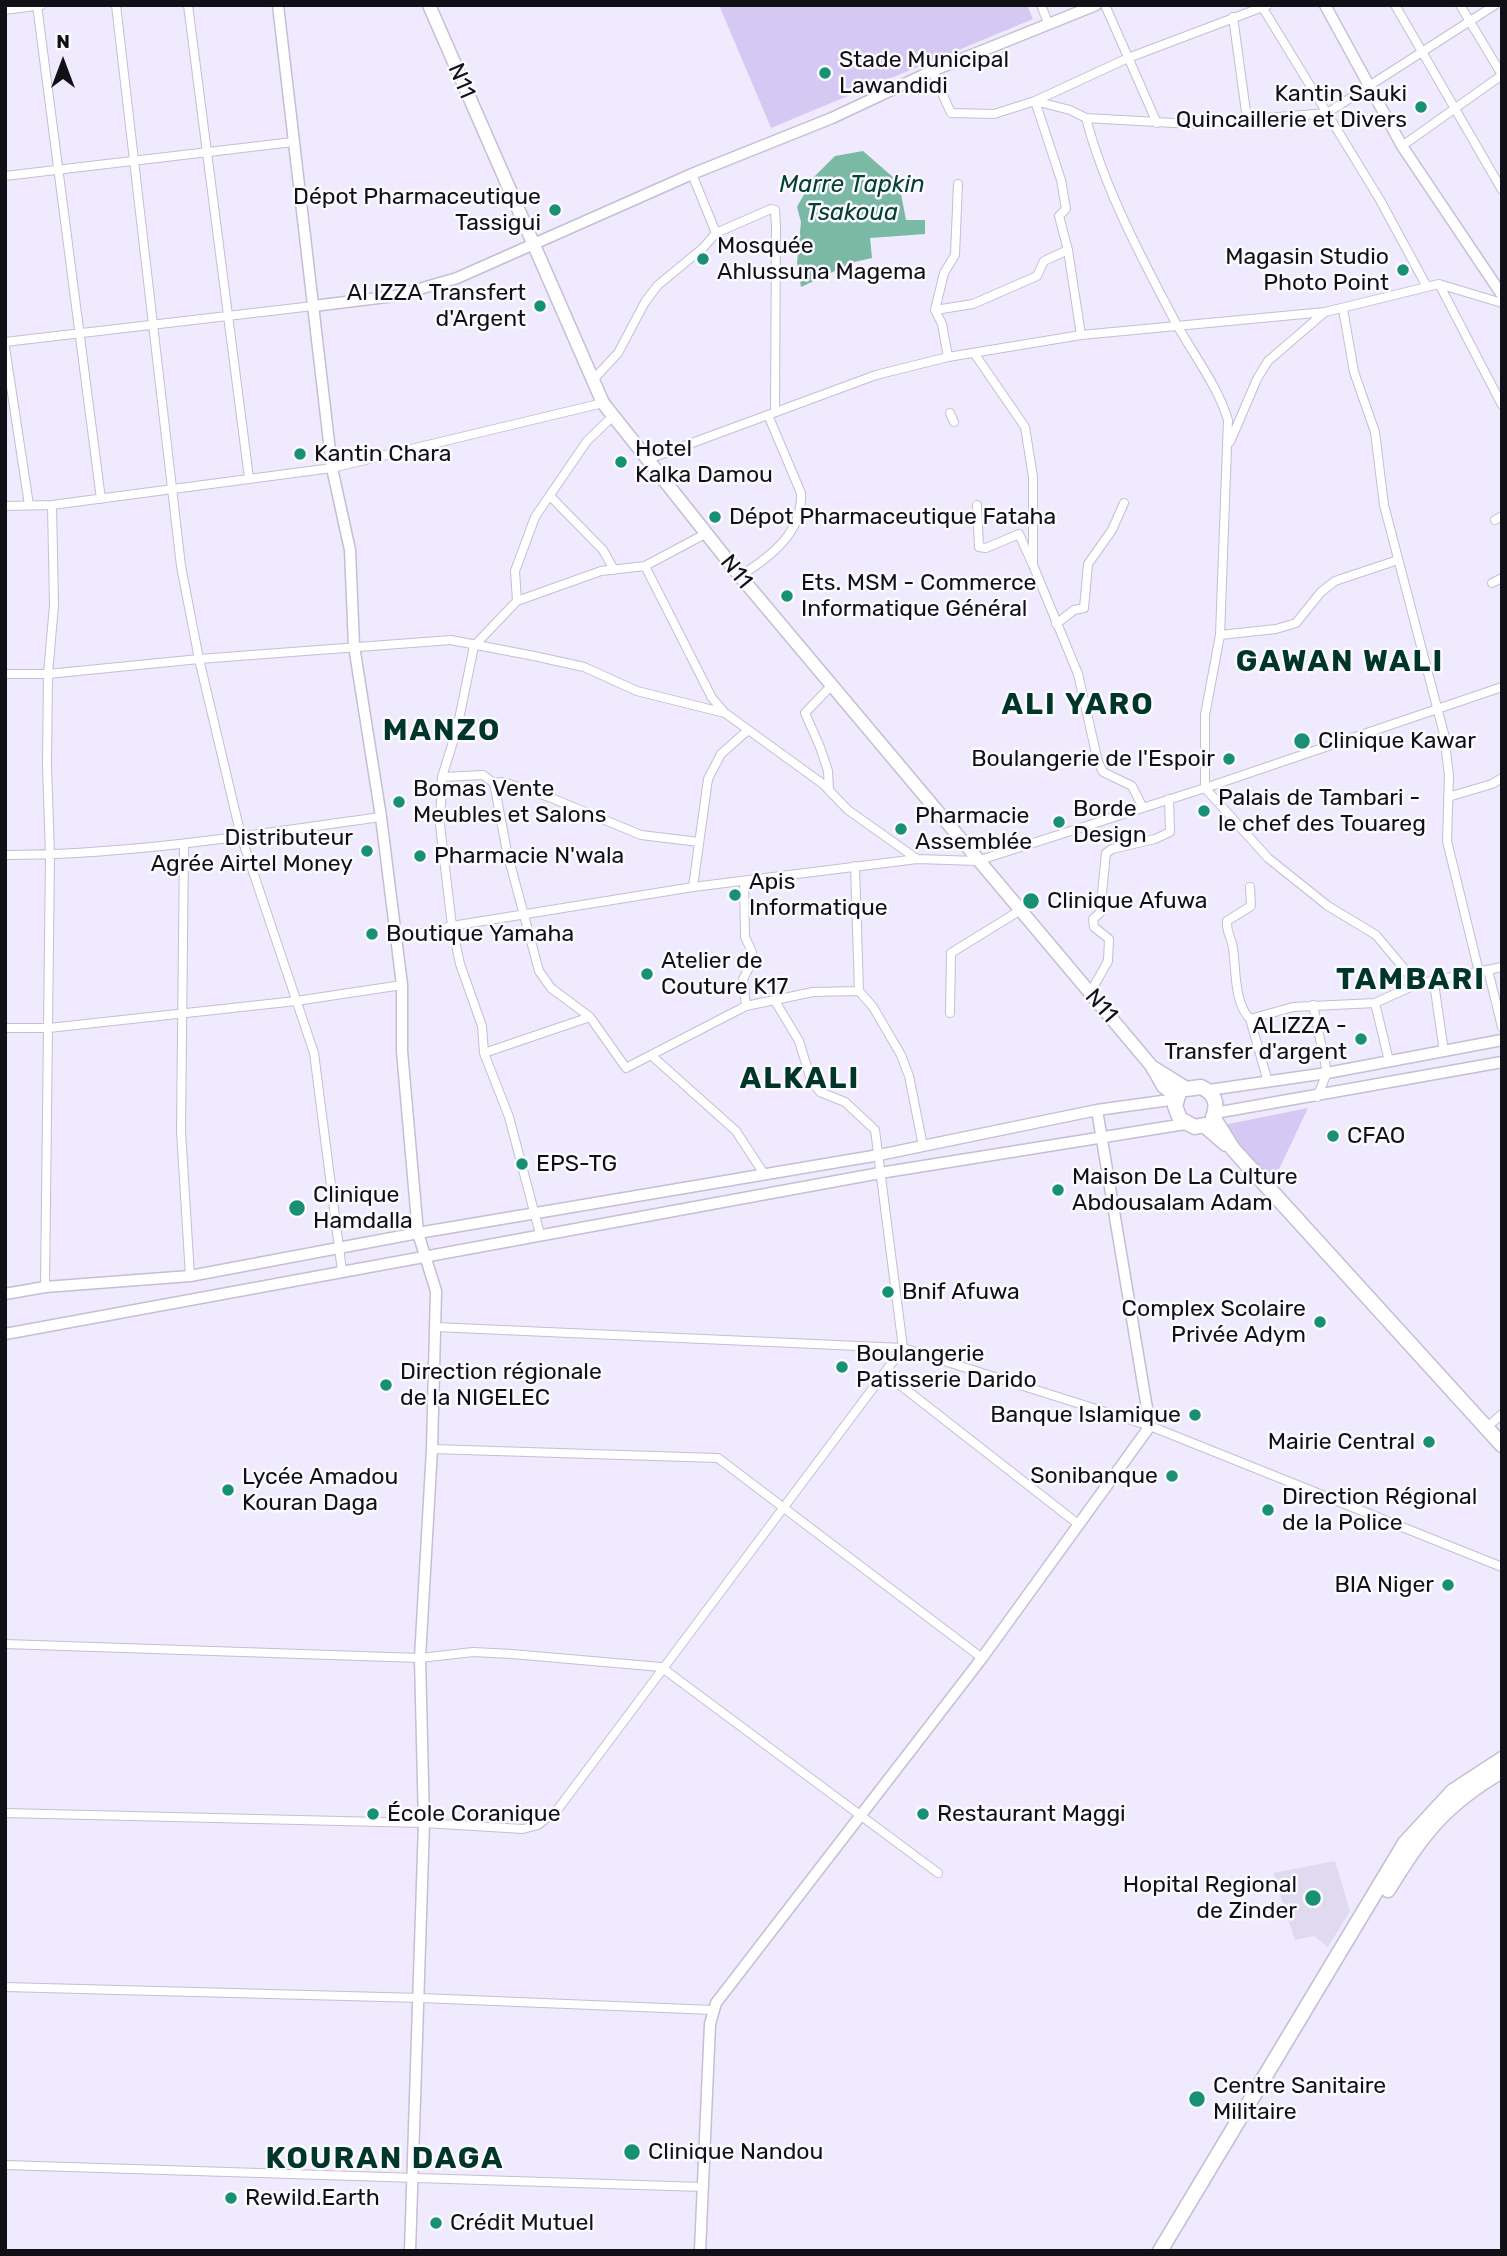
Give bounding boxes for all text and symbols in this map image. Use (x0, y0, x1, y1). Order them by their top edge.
north arrow (28, 28, 98, 98)
text: N (56, 30, 70, 53)
place label: Stade Municipal Lawandidi (839, 46, 1009, 100)
street label: N11 (441, 59, 481, 103)
marker: Stade Municipal Lawandidi (817, 65, 833, 81)
place label: Kantin Sauki Quincaillerie et Divers (1176, 80, 1407, 134)
marker: Kantin Sauki Quincaillerie et Divers (1413, 99, 1429, 115)
water label: Marre Tapkin Tsakoua (779, 171, 925, 227)
place label: Dépot Pharmaceutique Tassigui (293, 183, 541, 237)
marker: Dépot Pharmaceutique Tassigui (547, 202, 563, 218)
place label: Mosquée Ahlussuna Magema (717, 232, 926, 286)
place label: Magasin Studio Photo Point (1225, 243, 1389, 297)
marker: Mosquée Ahlussuna Magema (695, 251, 711, 267)
marker: Magasin Studio Photo Point (1395, 262, 1411, 278)
place label: Al IZZA Transfert d'Argent (347, 279, 526, 333)
marker: Al IZZA Transfert d'Argent (532, 298, 548, 314)
place label: Hotel Kalka Damou (635, 435, 773, 489)
place label: Kantin Chara (314, 440, 452, 468)
marker: Kantin Chara (292, 446, 308, 462)
marker: Hotel Kalka Damou (613, 454, 629, 470)
place label: Dépot Pharmaceutique Fataha (729, 503, 1056, 531)
marker: Dépot Pharmaceutique Fataha (707, 509, 723, 525)
street label: N11 (714, 549, 758, 595)
place label: Ets. MSM - Commerce Informatique Général (801, 569, 1036, 623)
marker: Ets. MSM - Commerce Informatique Général (779, 588, 795, 604)
district label: GAWAN WALI (1237, 644, 1443, 680)
district label: ALI YARO (1003, 687, 1153, 723)
district label: MANZO (383, 713, 501, 749)
place label: Clinique Kawar (1318, 727, 1476, 755)
marker: Clinique Kawar (1292, 731, 1312, 751)
place label: Boulangerie de l'Espoir (971, 745, 1215, 773)
marker: Boulangerie de l'Espoir (1221, 751, 1237, 767)
place label: Bomas Vente Meubles et Salons (413, 775, 606, 829)
place label: Palais de Tambari - le chef des Touareg (1218, 784, 1426, 838)
marker: Bomas Vente Meubles et Salons (391, 794, 407, 810)
place label: Borde Design (1073, 795, 1147, 849)
place label: Pharmacie Assemblée (915, 802, 1032, 856)
marker: Palais de Tambari - le chef des Touareg (1196, 803, 1212, 819)
marker: Borde Design (1051, 814, 1067, 830)
marker: Pharmacie Assemblée (893, 821, 909, 837)
place label: Distributeur Agrée Airtel Money (151, 824, 353, 878)
place label: Pharmacie N'wala (434, 842, 624, 870)
marker: Distributeur Agrée Airtel Money (359, 843, 375, 859)
marker: Pharmacie N'wala (412, 848, 428, 864)
place label: Apis Informatique (749, 868, 888, 922)
marker: Apis Informatique (727, 887, 743, 903)
place label: Clinique Afuwa (1047, 887, 1207, 915)
marker: Clinique Afuwa (1021, 891, 1041, 911)
place label: Boutique Yamaha (386, 920, 574, 948)
marker: Boutique Yamaha (364, 926, 380, 942)
place label: Atelier de Couture K17 (661, 947, 788, 1001)
district label: TAMBARI (1337, 962, 1485, 998)
marker: Atelier de Couture K17 (639, 966, 655, 982)
street label: N11 (1079, 983, 1123, 1029)
place label: ALIZZA - Transfer d'argent (1164, 1012, 1347, 1066)
marker: ALIZZA - Transfer d'argent (1353, 1031, 1369, 1047)
district label: ALKALI (741, 1061, 859, 1097)
place label: CFAO (1347, 1122, 1405, 1150)
marker: CFAO (1325, 1128, 1341, 1144)
place label: EPS-TG (536, 1150, 617, 1178)
marker: EPS-TG (514, 1156, 530, 1172)
place label: Maison De La Culture Abdousalam Adam (1072, 1163, 1298, 1217)
place label: Clinique Hamdalla (313, 1181, 413, 1235)
marker: Maison De La Culture Abdousalam Adam (1050, 1182, 1066, 1198)
marker: Clinique Hamdalla (287, 1198, 307, 1218)
place label: Bnif Afuwa (902, 1278, 1020, 1306)
marker: Bnif Afuwa (880, 1284, 896, 1300)
place label: Complex Scolaire Privée Adym (1122, 1295, 1306, 1349)
marker: Complex Scolaire Privée Adym (1312, 1314, 1328, 1330)
place label: Boulangerie Patisserie Darido (856, 1340, 1037, 1394)
place label: Direction régionale de la NIGELEC (400, 1358, 602, 1412)
marker: Boulangerie Patisserie Darido (834, 1359, 850, 1375)
marker: Direction régionale de la NIGELEC (378, 1377, 394, 1393)
place label: Banque Islamique (990, 1401, 1181, 1429)
marker: Banque Islamique (1187, 1407, 1203, 1423)
place label: Mairie Central (1268, 1428, 1415, 1456)
marker: Mairie Central (1421, 1434, 1437, 1450)
place label: Sonibanque (1030, 1462, 1158, 1490)
place label: Lycée Amadou Kouran Daga (242, 1463, 398, 1517)
marker: Sonibanque (1164, 1468, 1180, 1484)
marker: Lycée Amadou Kouran Daga (220, 1482, 236, 1498)
place label: Direction Régional de la Police (1282, 1483, 1477, 1537)
marker: Direction Régional de la Police (1260, 1502, 1276, 1518)
place label: BIA Niger (1334, 1571, 1434, 1599)
marker: BIA Niger (1440, 1577, 1456, 1593)
place label: École Coranique (387, 1800, 561, 1828)
place label: Restaurant Maggi (937, 1800, 1126, 1828)
marker: École Coranique (365, 1806, 381, 1822)
marker: Restaurant Maggi (915, 1806, 931, 1822)
place label: Hopital Regional de Zinder (1123, 1871, 1297, 1925)
marker: Hopital Regional de Zinder (1303, 1888, 1323, 1908)
place label: Centre Sanitaire Militaire (1213, 2072, 1386, 2126)
marker: Centre Sanitaire Militaire (1187, 2089, 1207, 2109)
place label: Clinique Nandou (648, 2138, 823, 2166)
district label: KOURAN DAGA (267, 2141, 503, 2177)
marker: Clinique Nandou (622, 2142, 642, 2162)
place label: Rewild.Earth (245, 2184, 380, 2212)
marker: Rewild.Earth (223, 2190, 239, 2206)
place label: Crédit Mutuel (450, 2209, 594, 2237)
marker: Crédit Mutuel (428, 2215, 444, 2231)

